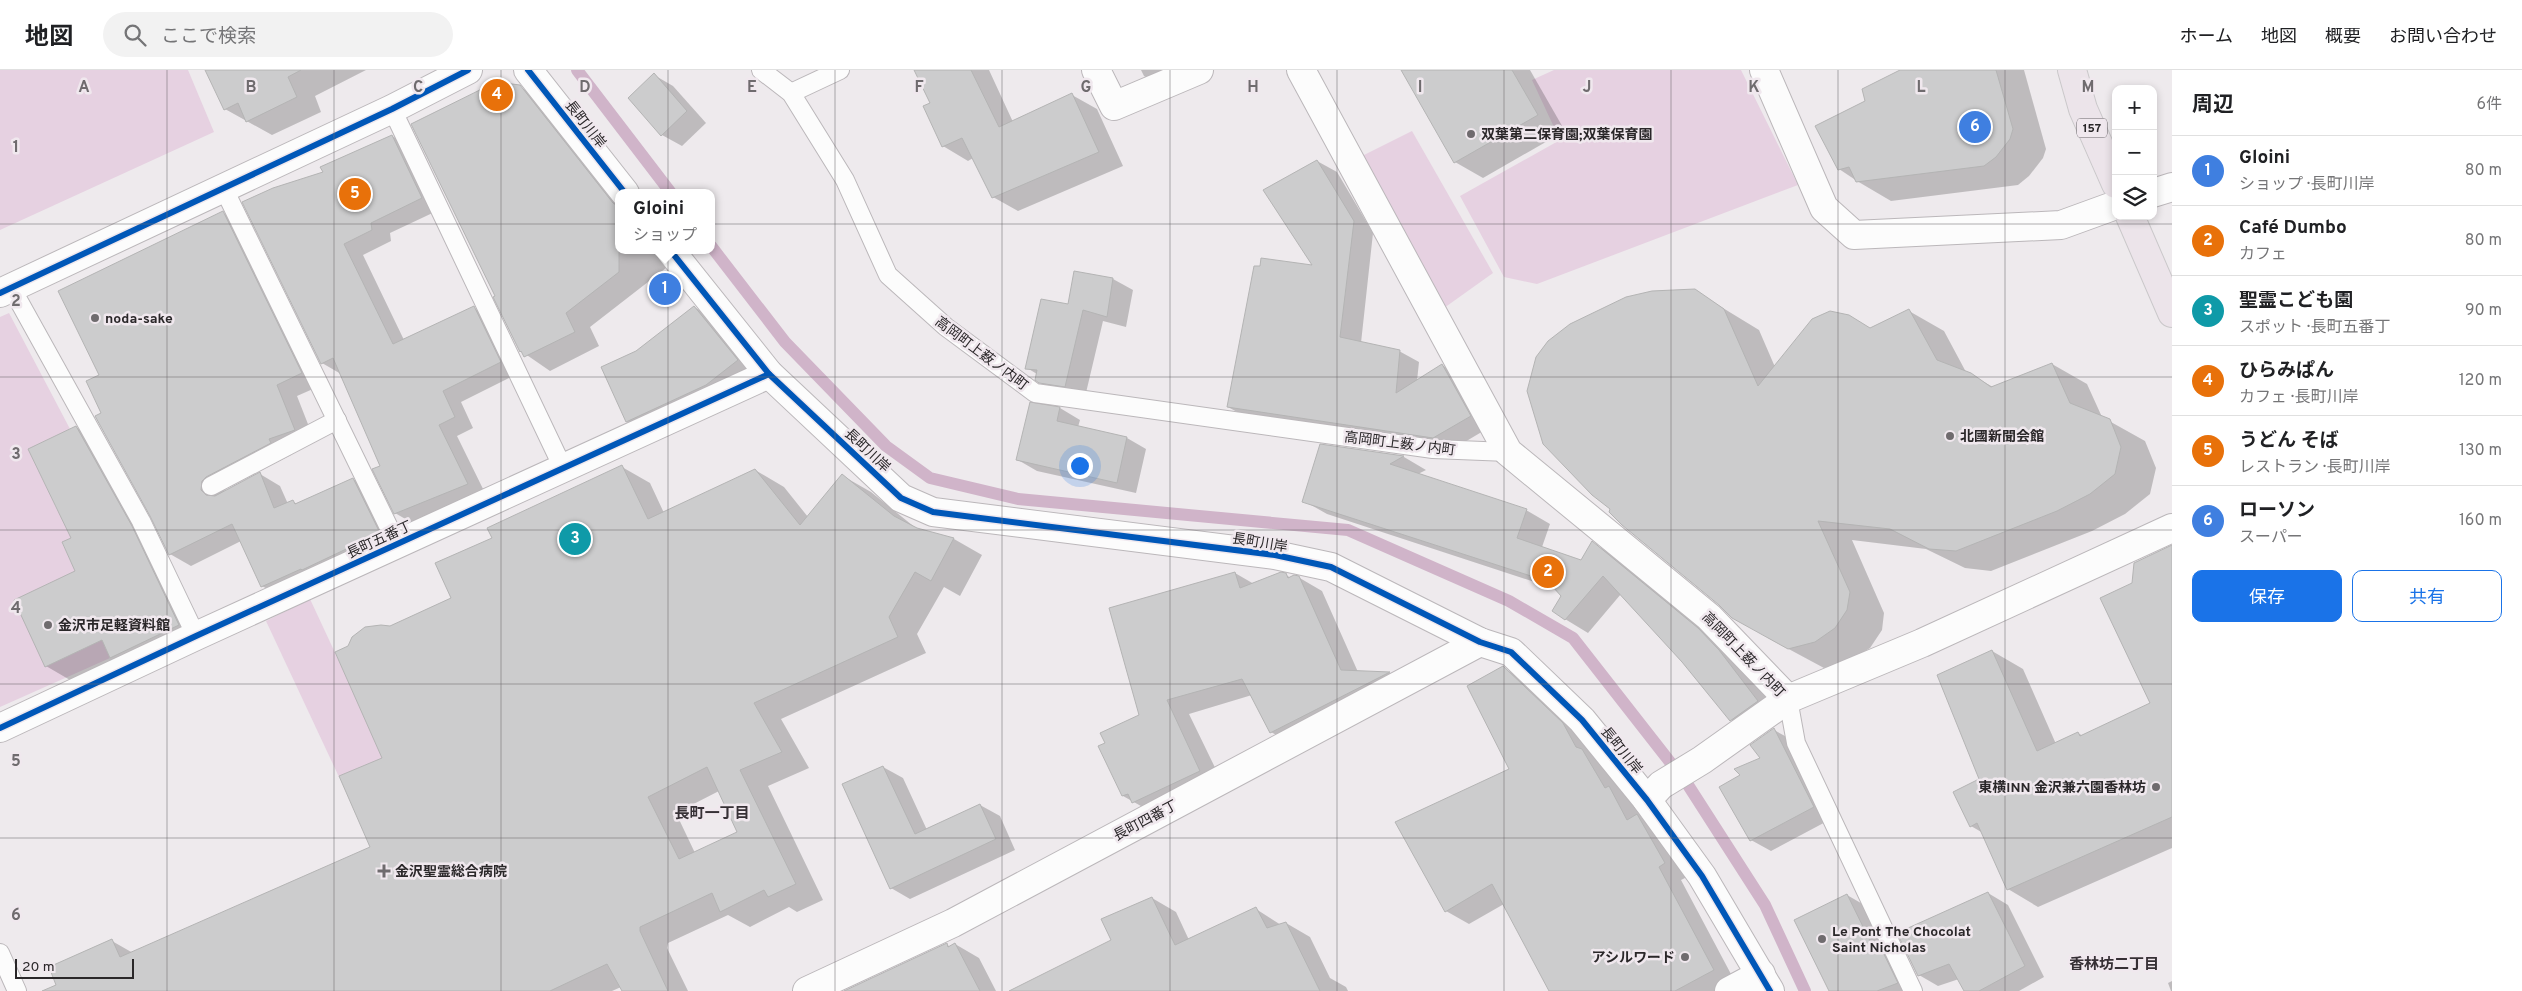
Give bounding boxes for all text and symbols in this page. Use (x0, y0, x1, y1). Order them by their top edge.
search box (103, 12, 453, 57)
icon: search (121, 21, 149, 49)
text: 地図 (25, 23, 73, 53)
text: ここで検索 (161, 25, 256, 49)
text: ホーム (2180, 26, 2233, 49)
text: 地図 (2261, 26, 2297, 49)
text: 概要 (2325, 26, 2361, 49)
text: お問い合わせ (2389, 26, 2497, 49)
pin: 4 (481, 76, 513, 114)
text: A (78, 78, 90, 98)
text: B (245, 78, 257, 98)
text: C (413, 78, 423, 98)
text: D (579, 78, 591, 98)
text: E (747, 78, 757, 98)
text: F (914, 78, 924, 98)
text: G (1081, 78, 1091, 98)
text: H (1247, 78, 1259, 98)
text: I (1418, 78, 1422, 98)
text: J (1583, 78, 1591, 98)
text: K (1748, 78, 1760, 98)
text: L (1916, 78, 1926, 98)
text: M (2082, 78, 2094, 98)
map controls (2112, 85, 2157, 220)
button: + (2112, 85, 2157, 130)
text: 周辺 (2192, 92, 2234, 119)
text: 6件 (2476, 95, 2502, 115)
street label: 長町川岸 (561, 98, 609, 152)
pin: 6 (1959, 108, 1991, 146)
road number: 157 (2077, 118, 2107, 138)
place label: 双葉第二保育園;双葉保育園 (1481, 126, 1652, 144)
marker: 双葉第二保育園;双葉保育園 (1465, 128, 1477, 140)
button: − (2112, 130, 2157, 175)
text: 1 (13, 138, 19, 158)
text: Gloini (2239, 146, 2290, 170)
text: 1 (2205, 161, 2211, 181)
text: 80 m (2465, 161, 2502, 181)
pin: 5 (339, 175, 371, 213)
button: layers (2112, 175, 2157, 220)
text: ショップ · 長町川岸 (2239, 175, 2375, 195)
popup (615, 189, 715, 254)
text: Gloini (633, 197, 684, 221)
text: Café Dumbo (2239, 216, 2347, 240)
text: ショップ (633, 226, 697, 246)
text: 2 (2203, 231, 2213, 251)
text: 80 m (2465, 231, 2502, 251)
text: カフェ (2239, 245, 2287, 265)
pin: 1 (649, 270, 681, 308)
text: 聖霊こども園 (2239, 289, 2353, 313)
text: 2 (11, 292, 21, 312)
text: 3 (2203, 301, 2213, 321)
text: 90 m (2465, 301, 2502, 321)
place label: noda-sake (105, 311, 173, 328)
marker: noda-sake (89, 312, 101, 324)
street label: 高岡町上薮ノ内町 (931, 314, 1031, 395)
text: スポット · 長町五番丁 (2239, 318, 2391, 338)
text: ひらみぱん (2239, 359, 2334, 383)
text: 4 (2203, 371, 2213, 391)
text: 120 m (2459, 371, 2502, 391)
text: カフェ · 長町川岸 (2239, 388, 2359, 408)
street label: 長町川岸 (841, 426, 893, 476)
street label: 高岡町上薮ノ内町 (1343, 429, 1456, 460)
place label: 北國新聞会館 (1960, 429, 2044, 446)
text: うどん そば (2239, 429, 2339, 453)
marker: 北國新聞会館 (1944, 430, 1956, 442)
text: 5 (2203, 441, 2213, 461)
text: 130 m (2459, 441, 2502, 461)
text: 3 (11, 445, 21, 465)
your location (1067, 453, 1093, 479)
text: レストラン · 長町川岸 (2239, 458, 2391, 478)
text: ローソン (2239, 499, 2315, 523)
text: 6 (2203, 511, 2213, 531)
text: 160 m (2459, 511, 2502, 531)
street label: 長町五番丁 (344, 518, 415, 563)
pin: 3 (559, 520, 591, 558)
text: スーパー (2239, 528, 2303, 548)
street label: 長町川岸 (1231, 531, 1289, 556)
pin: 2 (1532, 553, 1564, 591)
button: 保存 (2192, 570, 2342, 622)
button: 共有 (2352, 570, 2502, 622)
text: 4 (11, 599, 21, 619)
street label: 高岡町上薮ノ内町 (1698, 609, 1788, 701)
place label: 金沢市足軽資料館 (58, 617, 170, 635)
marker: 金沢市足軽資料館 (42, 619, 54, 631)
street label: 長町川岸 (1597, 724, 1645, 778)
text: 5 (11, 752, 21, 772)
place label: 東横INN 金沢兼六園香林坊 (1978, 779, 2146, 797)
marker: 東横INN 金沢兼六園香林坊 (2150, 781, 2162, 793)
street label: 長町四番丁 (1111, 797, 1181, 845)
district label: 長町一丁目 (674, 805, 750, 824)
place label: 金沢聖霊総合病院 (395, 863, 507, 881)
marker: 金沢聖霊総合病院 (377, 864, 391, 878)
text: 6 (11, 906, 21, 926)
place label: Le Pont The Chocolat Saint Nicholas (1832, 924, 1971, 957)
marker: Le Pont The Chocolat Saint Nicholas (1816, 933, 1828, 945)
place label: アシルワード (1592, 950, 1675, 967)
marker: アシルワード (1679, 951, 1691, 963)
scale bar (15, 956, 134, 979)
district label: 香林坊二丁目 (2069, 956, 2159, 975)
text: 20 m (22, 959, 55, 976)

